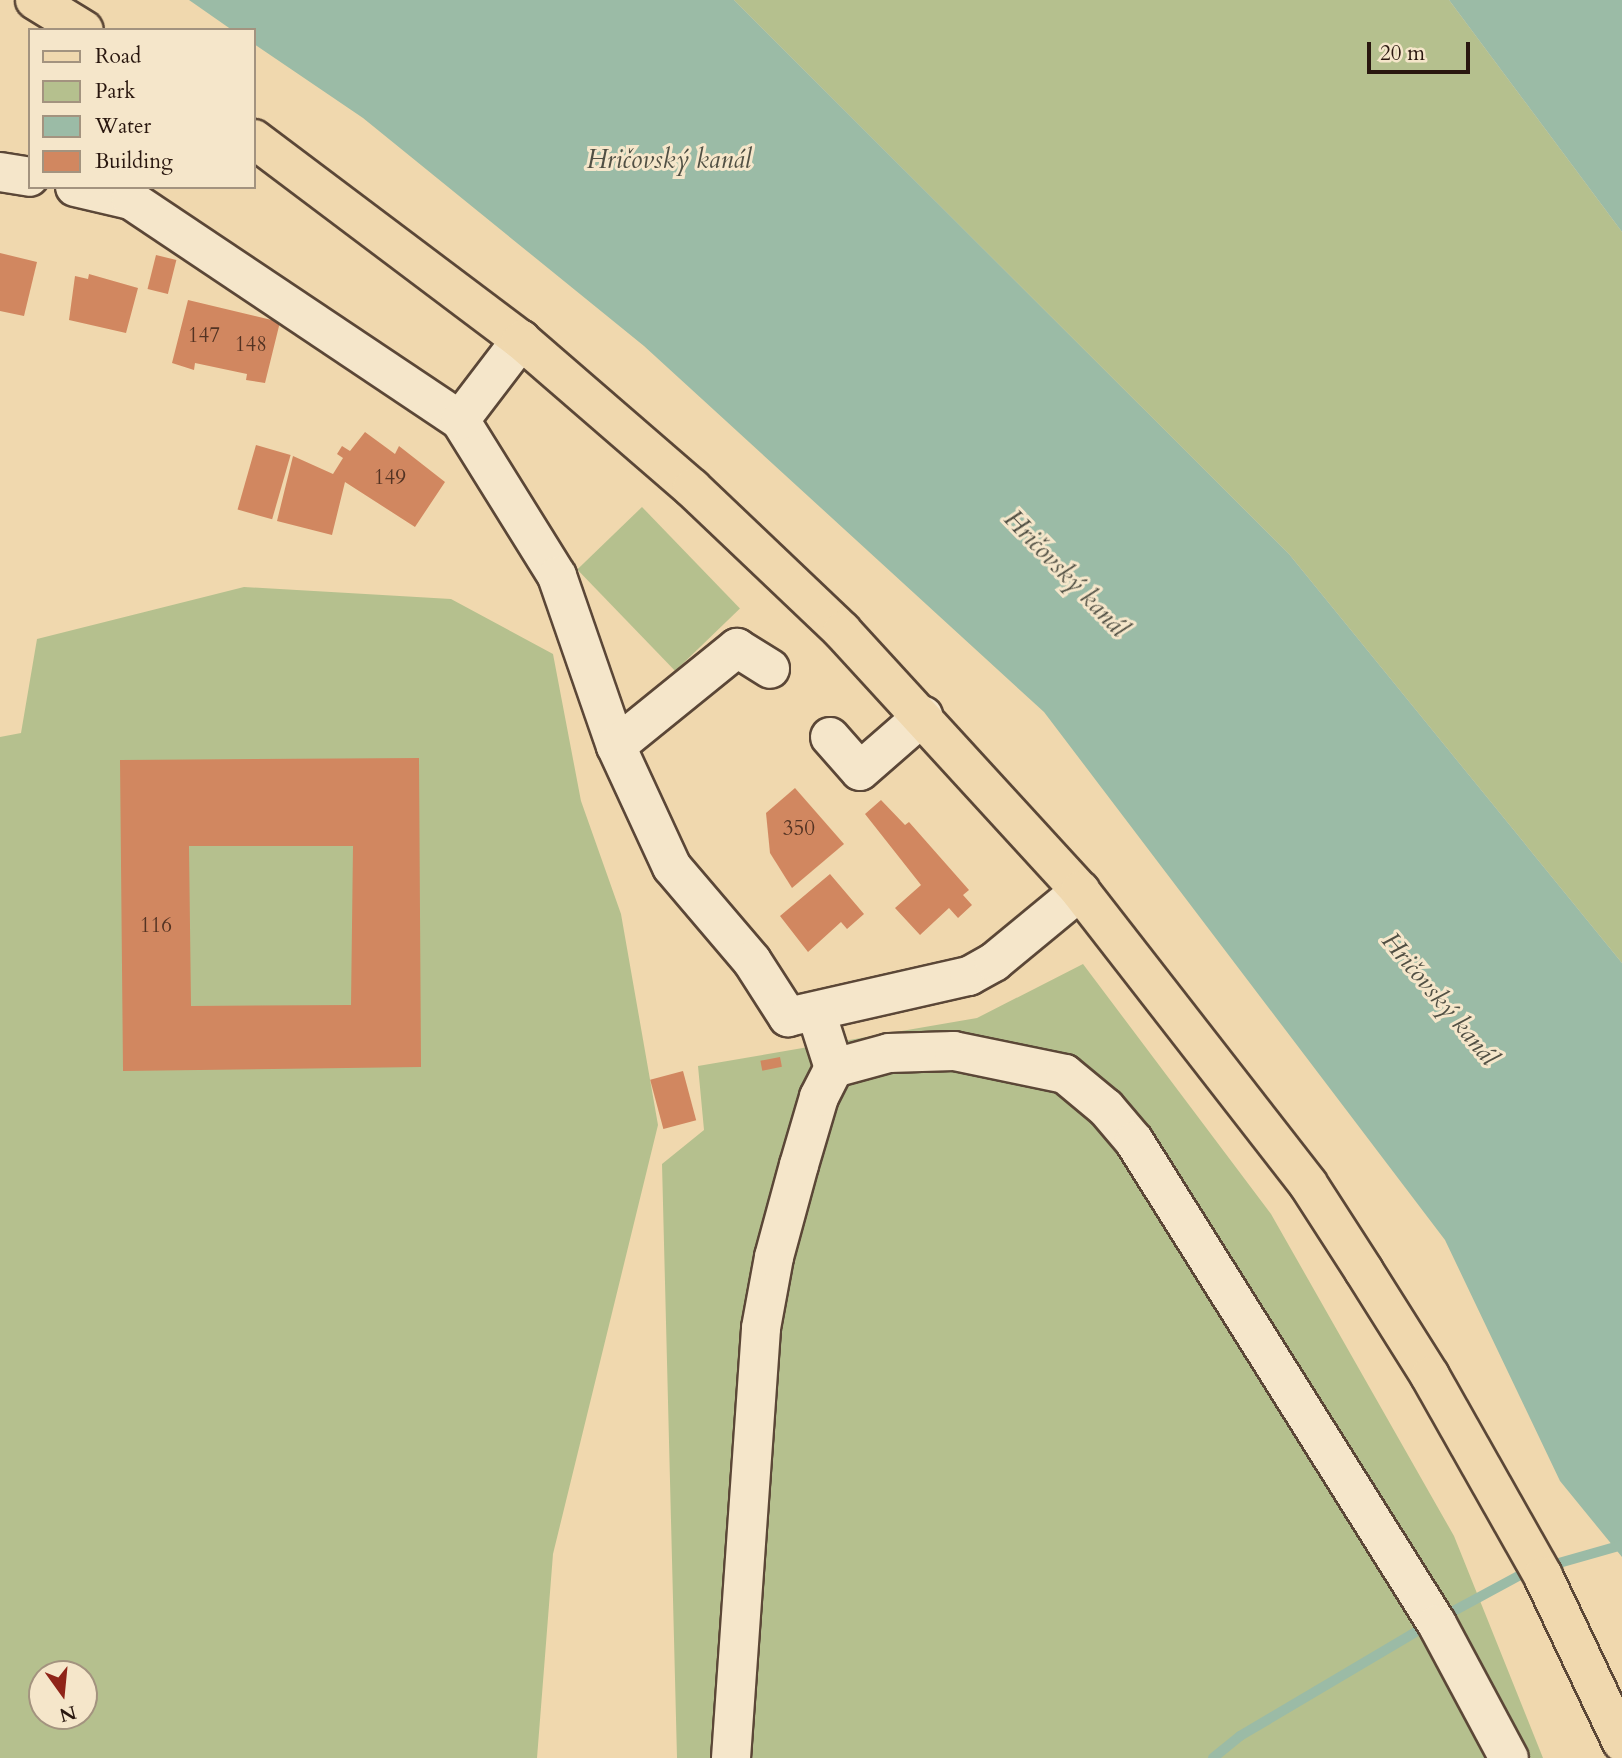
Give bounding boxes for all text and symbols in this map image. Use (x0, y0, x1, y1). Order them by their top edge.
legend (28, 28, 256, 189)
scale bar (1370, 28, 1473, 72)
text: 20 m (1380, 39, 1425, 68)
text: Road (95, 42, 141, 71)
text: Park (95, 77, 135, 106)
text: Water (95, 112, 151, 141)
water label: Hričovský kanál (586, 144, 752, 176)
text: Building (95, 147, 173, 176)
house number: 147 (188, 323, 220, 349)
house number: 148 (235, 332, 267, 358)
house number: 149 (374, 465, 406, 491)
water label: Hričovský kanál (997, 504, 1135, 644)
house number: 350 (783, 816, 815, 842)
house number: 116 (140, 913, 172, 939)
water label: Hričovský kanál (1375, 926, 1505, 1072)
north arrow (28, 1660, 98, 1730)
text: N (57, 1699, 79, 1728)

